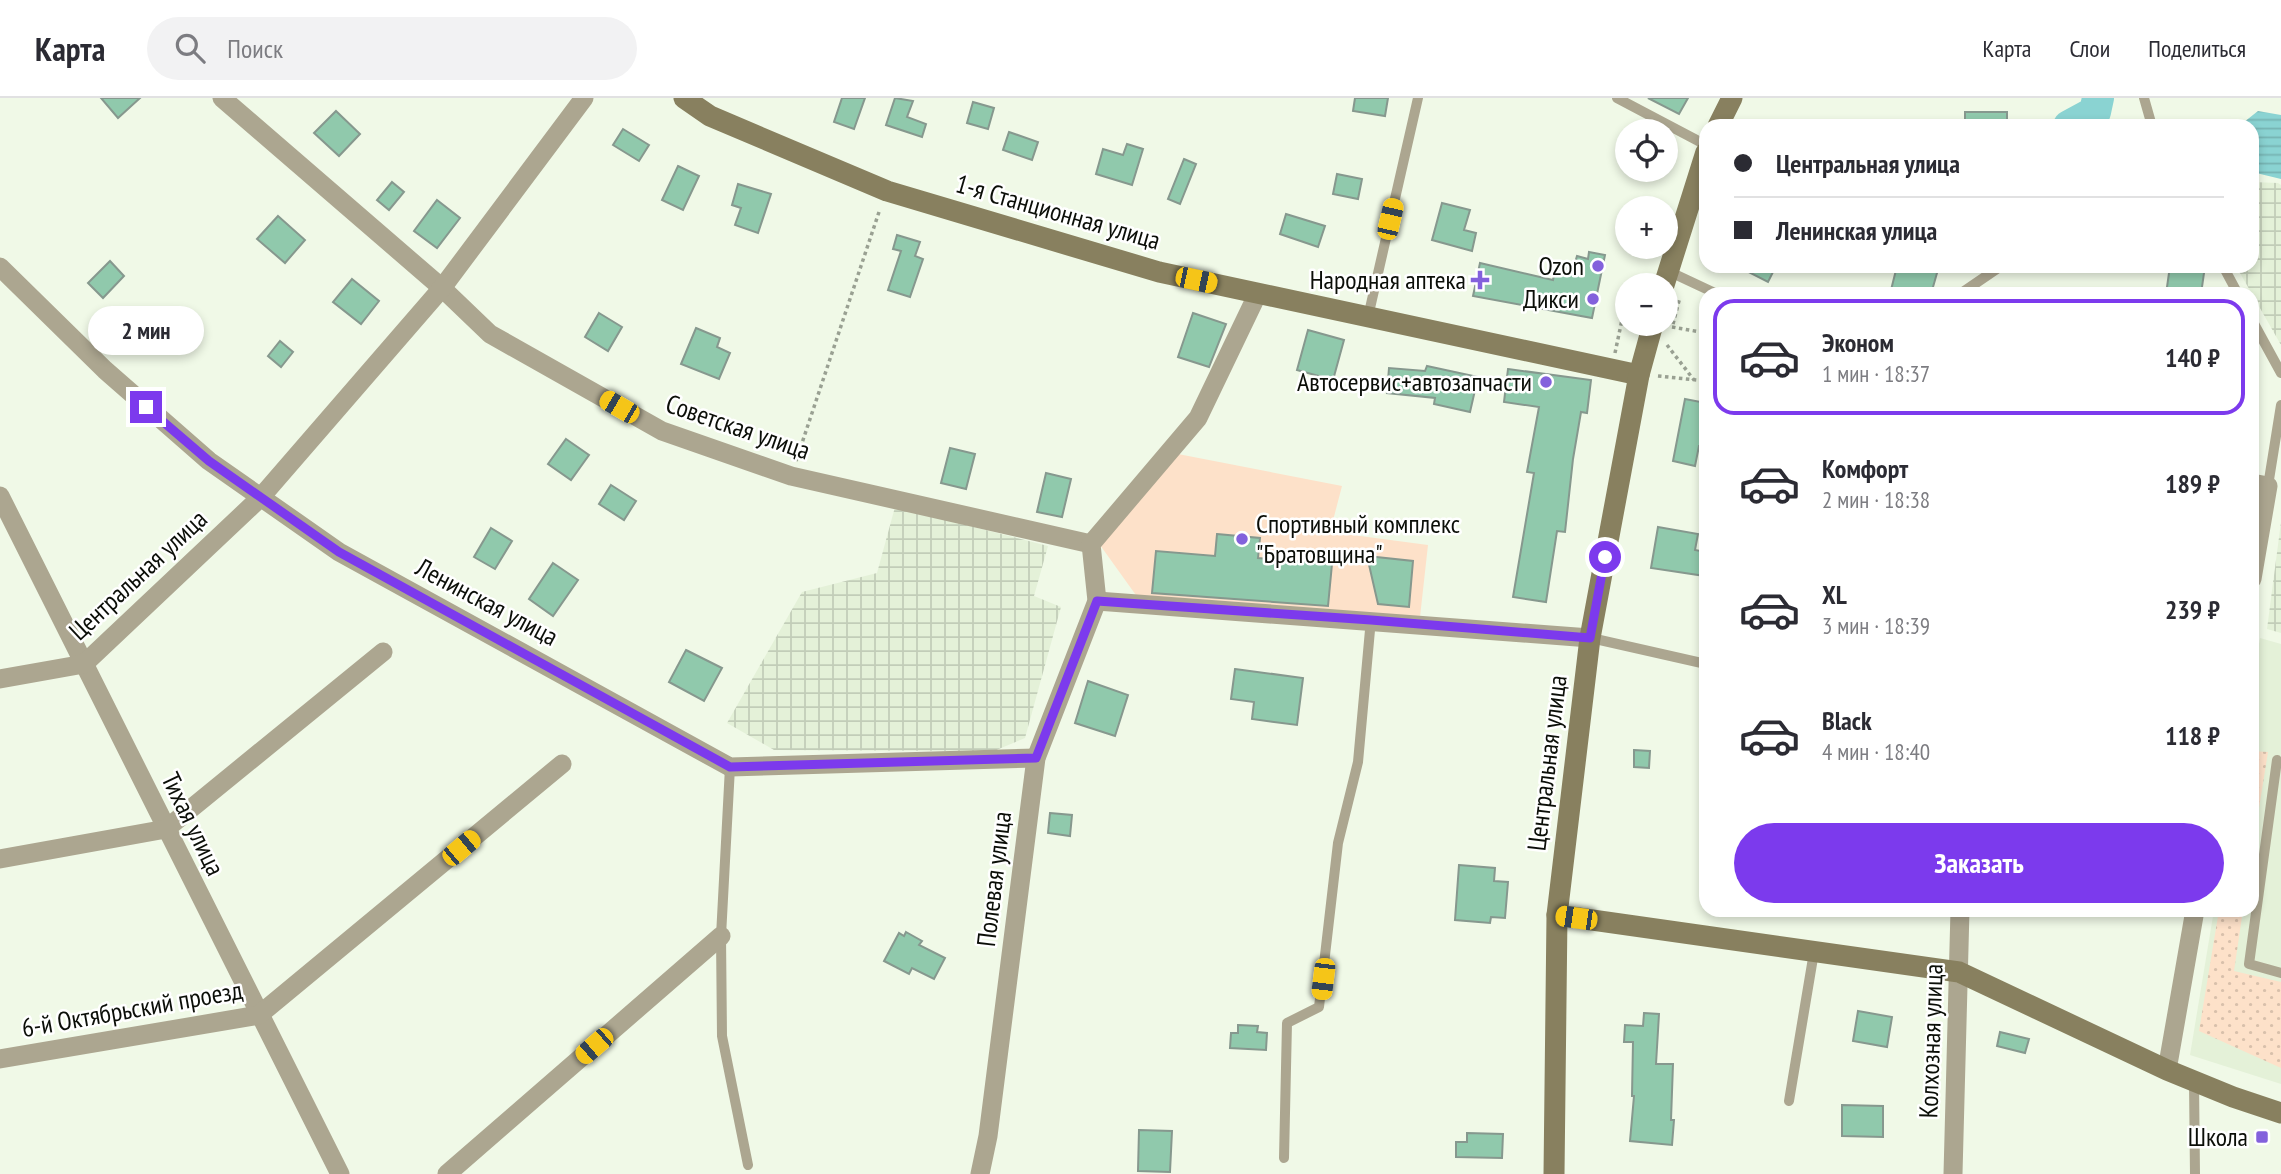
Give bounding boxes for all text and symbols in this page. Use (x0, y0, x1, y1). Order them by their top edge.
search box (147, 17, 637, 80)
text: Карта (35, 27, 105, 70)
icon: search (171, 29, 209, 67)
text: Поиск (227, 32, 283, 65)
text: Карта (1983, 33, 2031, 64)
text: Слои (2069, 33, 2110, 64)
text: Поделиться (2148, 33, 2246, 64)
map controls (1615, 119, 1678, 336)
button: locate (1615, 119, 1678, 182)
text: Центральная улица (1776, 147, 1960, 180)
street label: 1-я Станционная улица (952, 167, 1164, 257)
car (1376, 196, 1405, 242)
button: + (1615, 196, 1678, 259)
text: Ленинская улица (1776, 214, 1937, 247)
place label: Ozon (1538, 249, 1584, 282)
marker: Ozon (1590, 258, 1606, 274)
place label: Народная аптека (1310, 263, 1466, 296)
car (1174, 265, 1219, 295)
marker: Народная аптека (1472, 272, 1488, 288)
button: − (1615, 273, 1678, 336)
place label: Дикси (1523, 282, 1579, 315)
marker: Дикси (1585, 291, 1601, 307)
callout: 2 мин (88, 306, 204, 354)
text: 2 мин (121, 316, 171, 345)
icon: car (1738, 326, 1801, 389)
text: Эконом (1822, 326, 1894, 359)
text: 140 ₽ (2165, 341, 2220, 374)
text: 1 мин · 18:37 (1822, 359, 1930, 388)
place label: Автосервис+автозапчасти (1297, 365, 1532, 398)
marker: Автосервис+автозапчасти (1538, 374, 1554, 390)
street label: Советская улица (662, 386, 815, 467)
car (596, 387, 643, 427)
route end (130, 391, 162, 423)
icon: car (1738, 452, 1801, 515)
text: Комфорт (1822, 452, 1908, 485)
text: 189 ₽ (2165, 467, 2220, 500)
text: 2 мин · 18:38 (1822, 485, 1930, 514)
street label: Центральная улица (62, 502, 214, 647)
place label: Спортивный комплекс "Братовщина" (1256, 507, 1460, 570)
marker: Спортивный комплекс "Братовщина" (1234, 531, 1250, 547)
route start (1589, 541, 1621, 573)
street label: Ленинская улица (410, 550, 564, 653)
icon: car (1738, 578, 1801, 641)
text: XL (1822, 578, 1847, 611)
text: 239 ₽ (2165, 593, 2220, 626)
text: 3 мин · 18:39 (1822, 611, 1930, 640)
street label: Центральная улица (1519, 673, 1574, 853)
icon: car (1738, 704, 1801, 767)
text: Black (1822, 704, 1872, 737)
text: 118 ₽ (2165, 719, 2220, 752)
text: 4 мин · 18:40 (1822, 737, 1930, 766)
street label: Тихая улица (154, 767, 233, 881)
street label: Полевая улица (969, 809, 1018, 948)
button: Заказать (1734, 823, 2224, 903)
car (439, 826, 484, 870)
car (1554, 905, 1599, 931)
car (1311, 957, 1336, 1001)
street label: Колхозная улица (1911, 963, 1950, 1119)
street label: 6-й Октябрьский проезд (19, 973, 245, 1044)
car (572, 1024, 617, 1068)
place label: Школа (2188, 1120, 2248, 1153)
marker: Школа (2254, 1129, 2270, 1145)

